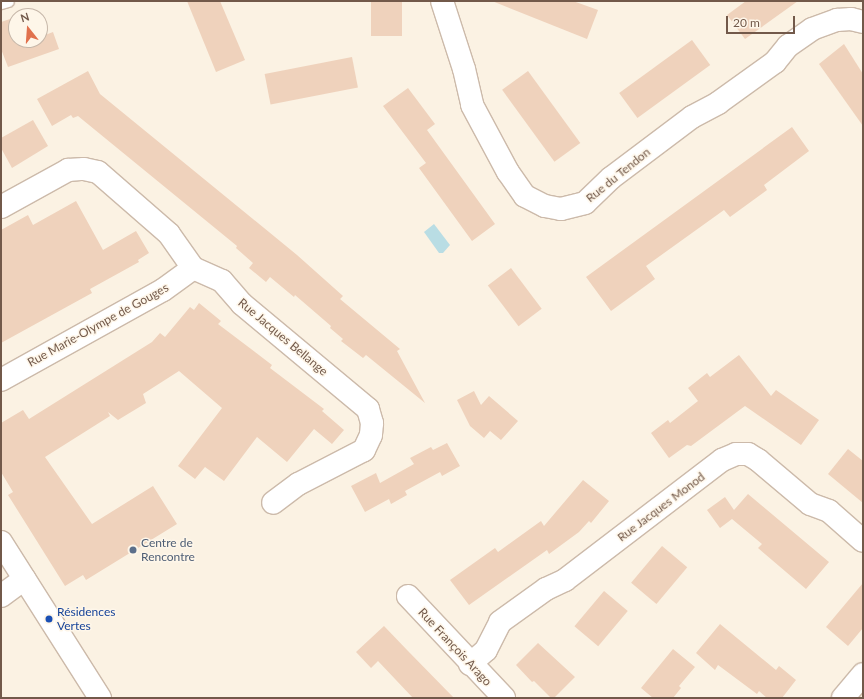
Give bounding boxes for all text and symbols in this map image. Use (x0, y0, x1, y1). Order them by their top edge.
north arrow (8, 8, 48, 48)
scale bar (728, 8, 797, 34)
text: N (19, 10, 31, 24)
text: 20 m (733, 15, 760, 30)
street label: Rue du Tendon (583, 145, 653, 205)
street label: Rue Marie-Olympe de Gouges (25, 280, 171, 370)
street label: Rue Jacques Bellange (235, 295, 331, 379)
street label: Rue Jacques Monod (614, 469, 708, 545)
place label: Centre de Rencontre (141, 536, 195, 564)
marker: Centre de Rencontre (128, 545, 138, 555)
place label: Résidences Vertes (57, 605, 115, 633)
street label: Rue François Arago (415, 605, 495, 689)
marker: Résidences Vertes (44, 614, 54, 624)

